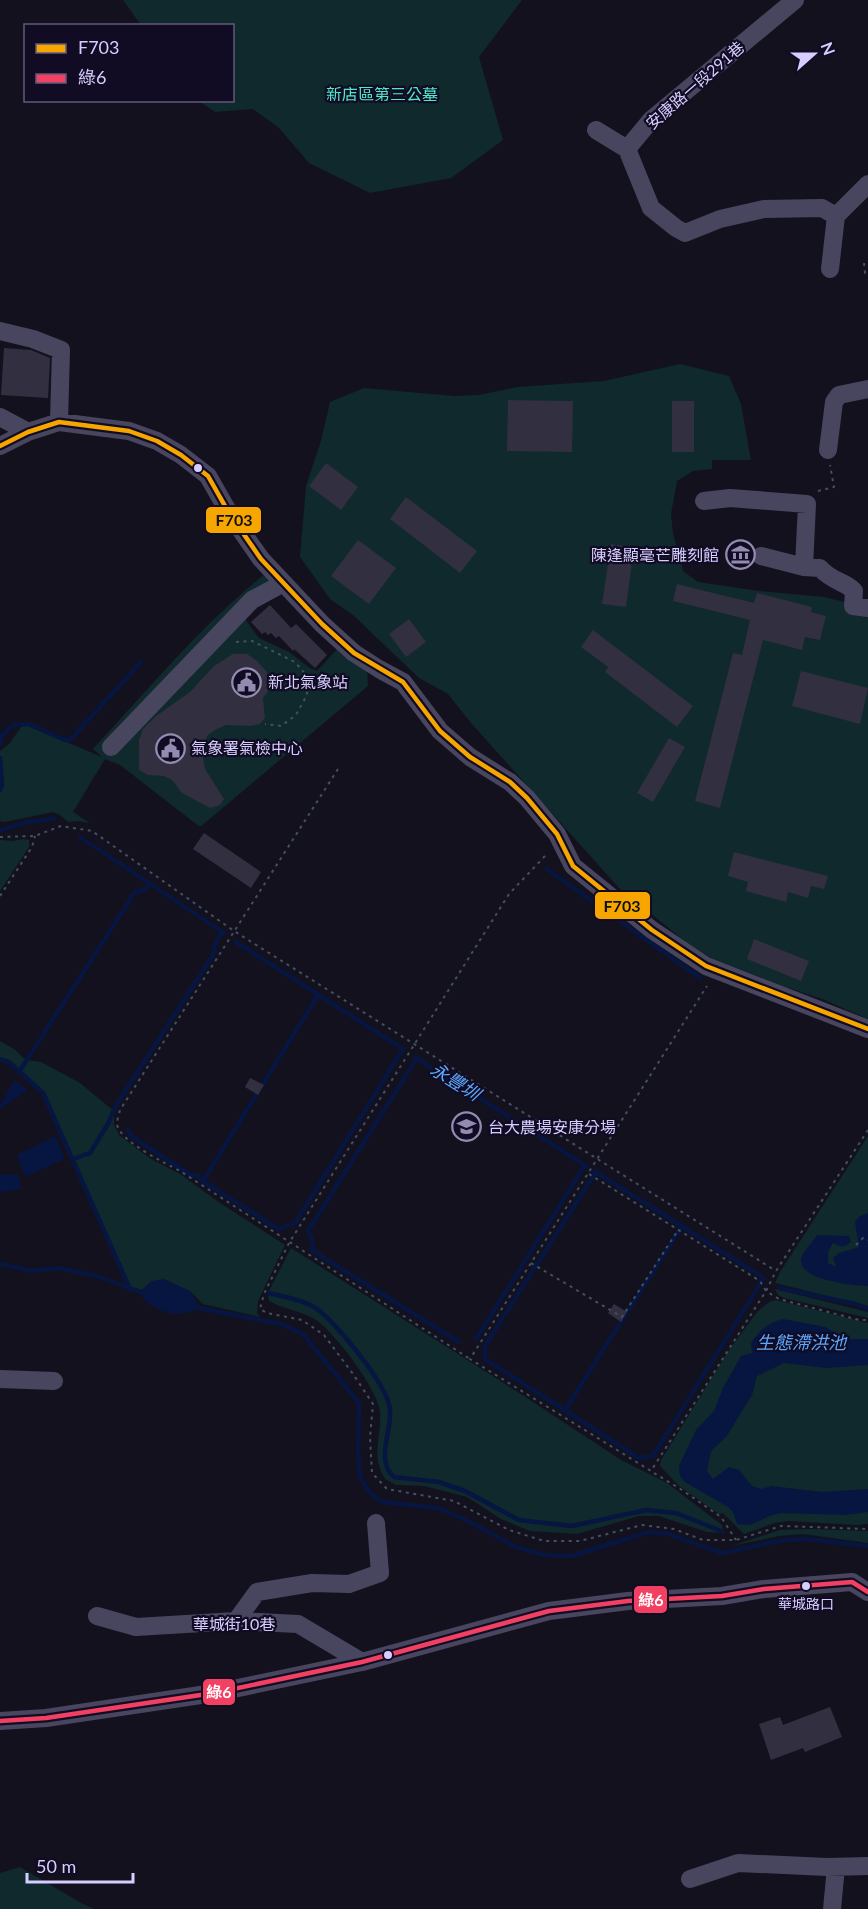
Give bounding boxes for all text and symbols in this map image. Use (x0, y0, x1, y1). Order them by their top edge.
legend (24, 24, 234, 102)
north arrow (784, 24, 844, 84)
text: F703 (78, 36, 120, 58)
street label: 安康路一段291巷 (642, 37, 748, 132)
text: N (817, 39, 840, 58)
text: 綠6 (78, 66, 106, 88)
park label: 新店區第三公墓 (326, 84, 438, 103)
unlabelled marker (192, 462, 204, 474)
line badge: F703 (205, 506, 262, 534)
text: F703 (216, 510, 252, 529)
museum icon: 陳逢顯毫芒雕刻館 (724, 539, 756, 571)
place label: 陳逢顯毫芒雕刻館 (591, 545, 719, 564)
public building icon: 新北氣象站 (231, 666, 263, 698)
place label: 新北氣象站 (268, 672, 348, 691)
public building icon: 氣象署氣檢中心 (154, 732, 186, 764)
place label: 氣象署氣檢中心 (191, 738, 303, 757)
line badge: F703 (594, 891, 651, 920)
text: F703 (604, 896, 640, 915)
water label: 永豐圳 (427, 1058, 487, 1106)
school or university icon: 台大農場安康分場 (451, 1111, 483, 1143)
place label: 台大農場安康分場 (488, 1117, 616, 1136)
water label: 生態滯洪池 (756, 1331, 848, 1353)
marker: 華城路口 (800, 1580, 812, 1592)
line badge: 綠6 (633, 1585, 668, 1614)
text: 綠6 (638, 1590, 664, 1609)
place label: 華城路口 (778, 1595, 834, 1612)
street label: 華城街10巷 (193, 1614, 275, 1633)
unlabelled marker (382, 1649, 394, 1661)
line badge: 綠6 (202, 1678, 236, 1706)
text: 綠6 (206, 1682, 232, 1701)
scale bar (27, 1846, 134, 1884)
text: 50 m (36, 1855, 76, 1877)

